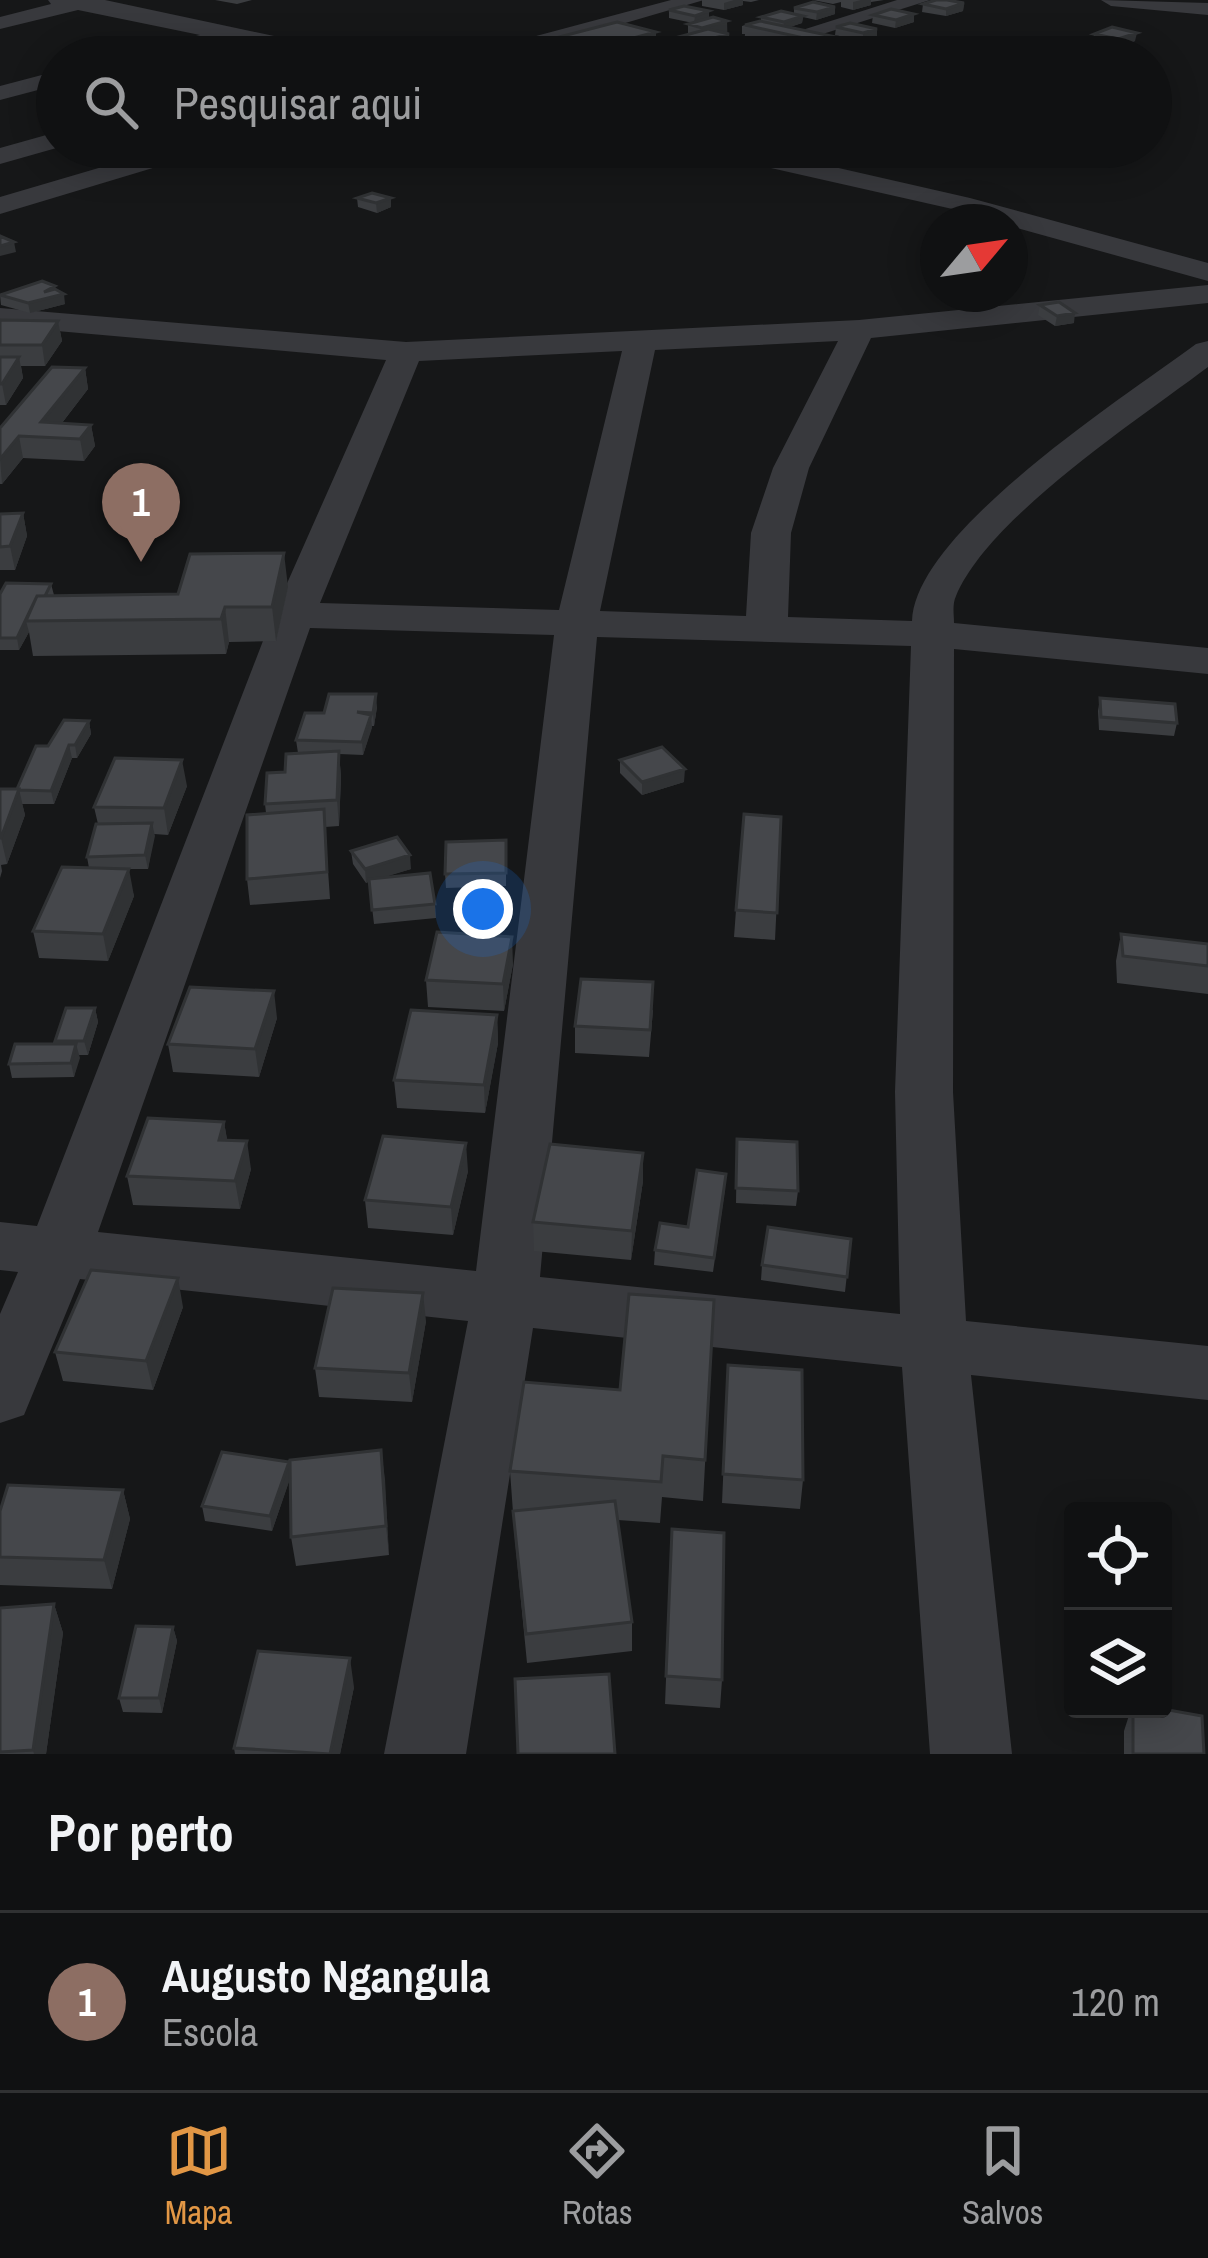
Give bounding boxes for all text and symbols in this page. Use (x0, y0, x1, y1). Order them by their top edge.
search box (36, 36, 1172, 168)
icon: search (78, 69, 144, 135)
text: Pesquisar aqui (174, 72, 422, 133)
north arrow (920, 204, 1028, 312)
pin: 1 (102, 463, 180, 562)
your location (453, 879, 513, 939)
map controls (1064, 1502, 1172, 1718)
button: locate (1064, 1502, 1172, 1610)
button: layers (1064, 1610, 1172, 1718)
text: Por perto (48, 1798, 234, 1867)
text: Augusto Ngangula (162, 1945, 490, 2006)
text: 1 (78, 1976, 96, 2028)
text: 120 m (1071, 1976, 1160, 2028)
text: Escola (162, 2006, 258, 2058)
tab: Mapa (165, 2118, 232, 2234)
tab: Rotas (562, 2118, 633, 2234)
tab: Salvos (962, 2118, 1043, 2234)

